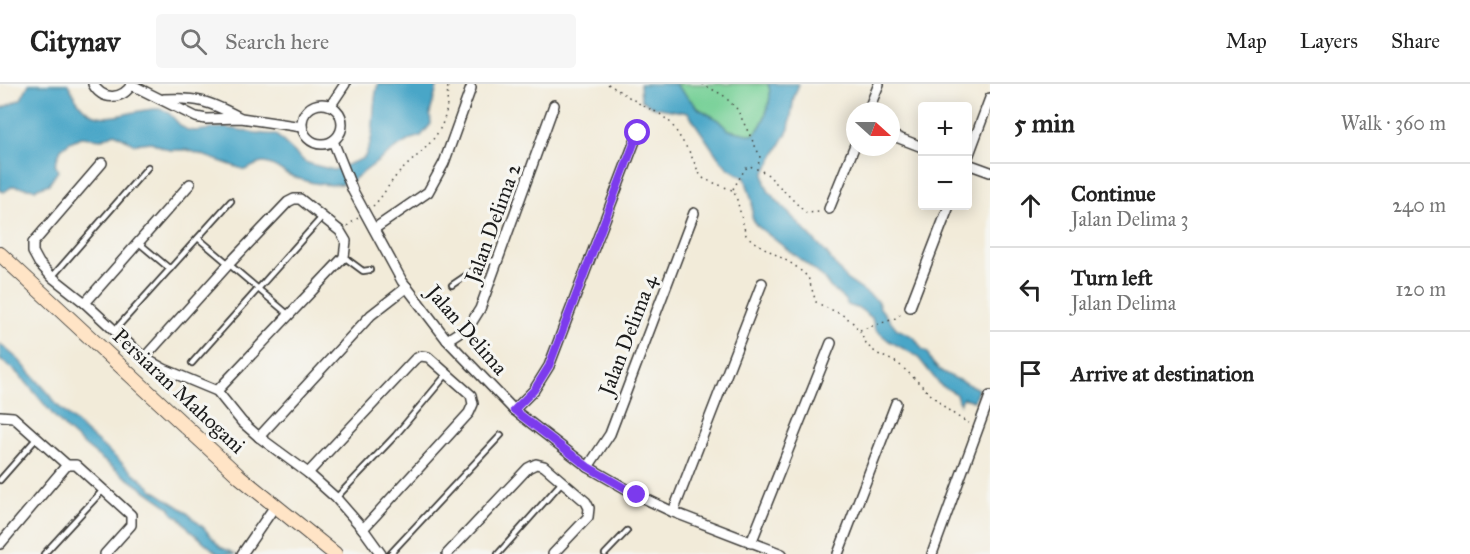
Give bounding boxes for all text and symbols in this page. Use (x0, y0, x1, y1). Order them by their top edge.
search box (156, 14, 576, 68)
text: Citynav (30, 24, 120, 59)
icon: search (177, 25, 210, 58)
text: Search here (225, 28, 329, 55)
text: Map (1226, 28, 1267, 54)
text: Layers (1300, 28, 1358, 54)
text: Share (1391, 28, 1440, 54)
north arrow (846, 102, 900, 156)
map controls (918, 102, 972, 210)
button: + (918, 102, 972, 156)
text: 5 min (1014, 107, 1075, 139)
text: Walk · 360 m (1341, 111, 1446, 135)
route start (624, 119, 650, 145)
button: − (918, 156, 972, 210)
street label: Jalan Delima 2 (459, 159, 527, 288)
text: Continue (1071, 180, 1156, 207)
icon: ahead (1014, 189, 1047, 222)
text: 240 m (1392, 193, 1446, 217)
text: Jalan Delima 3 (1071, 207, 1189, 231)
text: Turn left (1071, 264, 1153, 291)
street label: Jalan Delima 4 (592, 270, 663, 401)
icon: left (1014, 273, 1047, 306)
text: 120 m (1395, 277, 1446, 301)
street label: Jalan Delima (420, 278, 513, 380)
text: Jalan Delima (1071, 291, 1176, 315)
street label: Persiaran Mahogani (107, 323, 251, 459)
icon: arrive (1014, 357, 1047, 390)
text: Arrive at destination (1071, 360, 1254, 387)
route end (623, 481, 649, 507)

